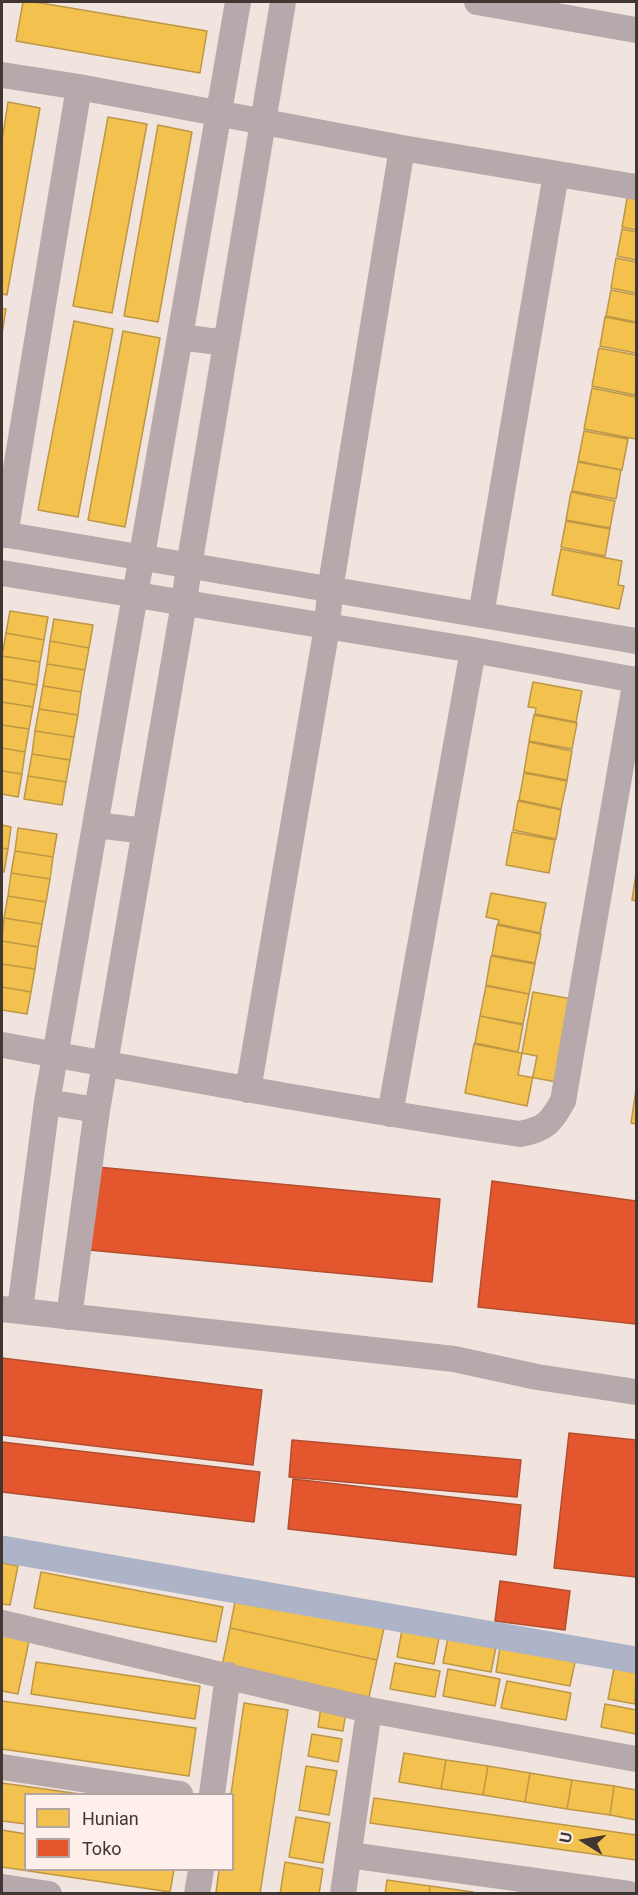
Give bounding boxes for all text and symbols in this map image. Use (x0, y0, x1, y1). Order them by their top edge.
legend (24, 1793, 234, 1871)
text: Hunian (82, 1808, 139, 1829)
north arrow (554, 1811, 614, 1871)
text: U (556, 1830, 576, 1844)
text: Toko (82, 1838, 122, 1859)

